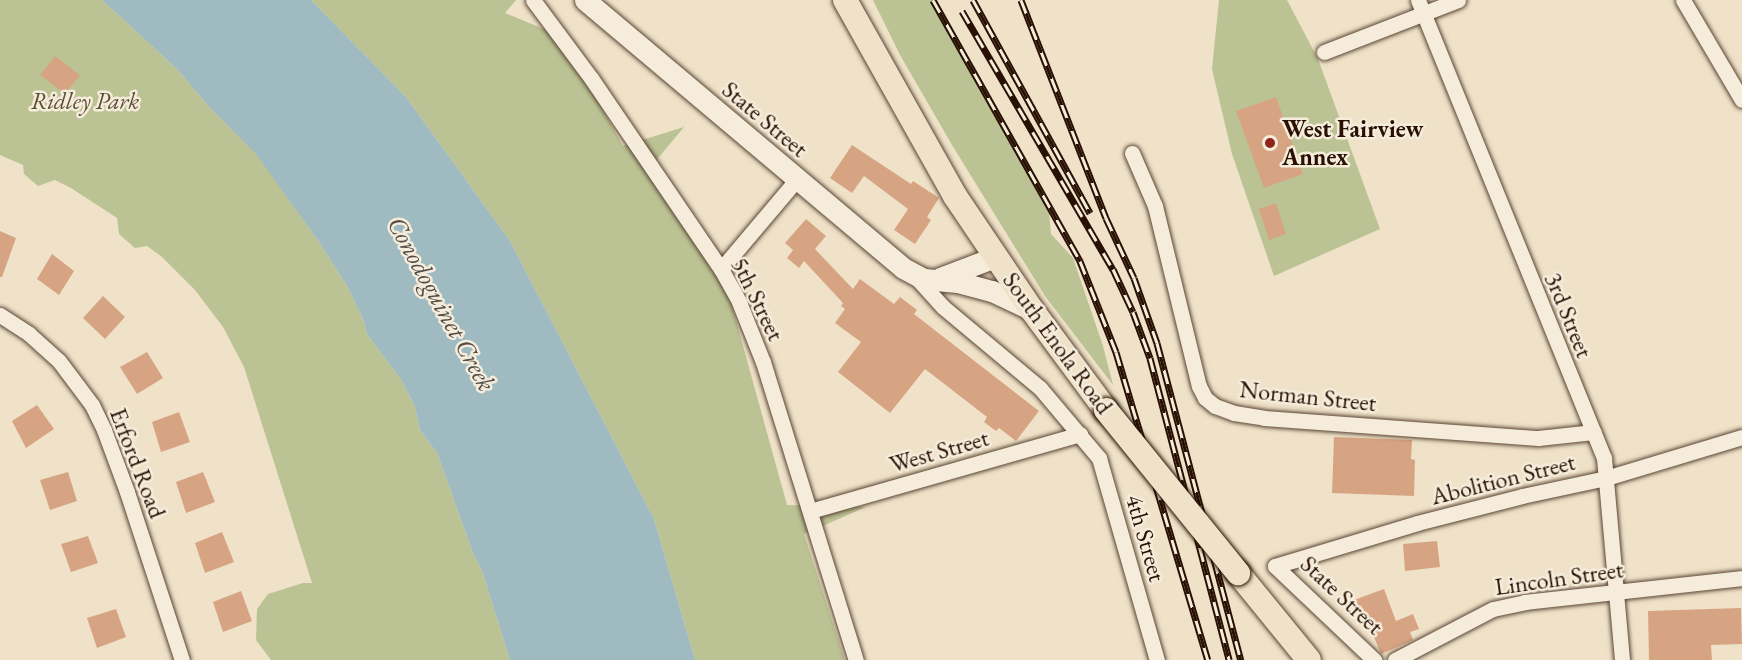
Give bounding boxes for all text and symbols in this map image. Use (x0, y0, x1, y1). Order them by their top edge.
street label: State Street (716, 75, 814, 163)
park label: Ridley Park (31, 87, 139, 115)
place label: West Fairview Annex (1282, 115, 1424, 171)
marker: West Fairview Annex (1263, 136, 1277, 150)
water label: Conodoguinet Creek (380, 211, 502, 397)
street label: 5th Street (726, 253, 790, 345)
street label: South Enola Road (997, 266, 1119, 420)
street label: 3rd Street (1539, 268, 1599, 362)
street label: Norman Street (1238, 375, 1378, 417)
street label: Erford Road (104, 404, 172, 522)
street label: West Street (886, 423, 992, 479)
street label: Abolition Street (1428, 447, 1578, 511)
street label: 4th Street (1120, 491, 1172, 585)
street label: State Street (1295, 549, 1389, 641)
street label: Lincoln Street (1493, 555, 1625, 601)

